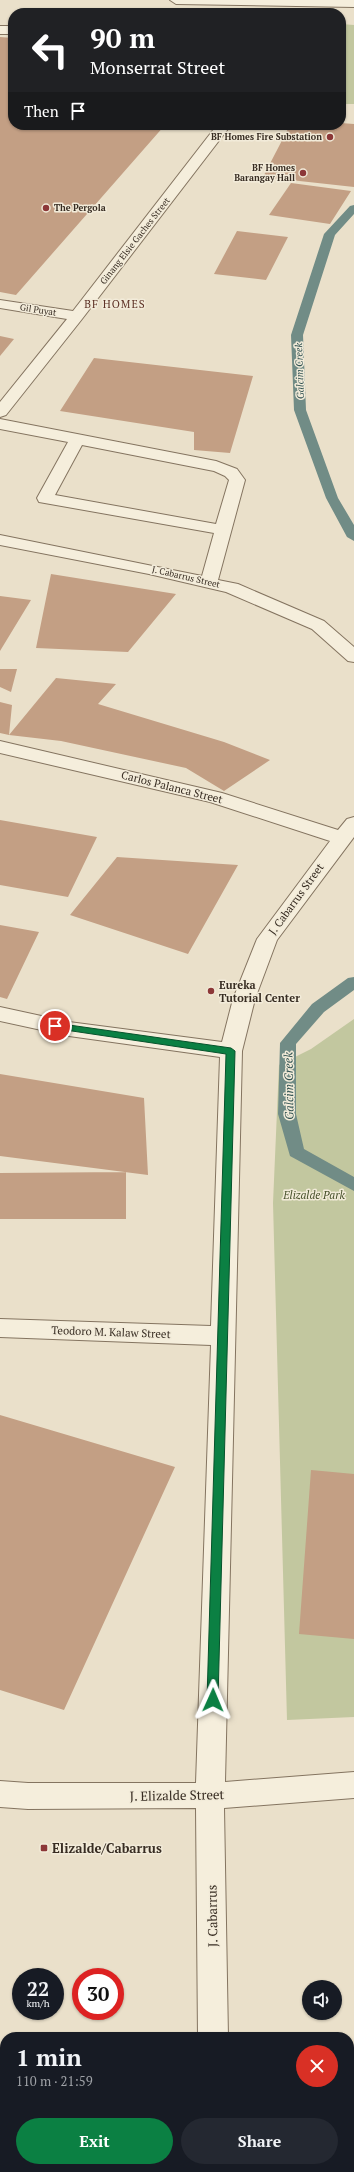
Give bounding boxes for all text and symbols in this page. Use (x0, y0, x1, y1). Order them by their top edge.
text: 90 m (90, 19, 155, 56)
icon: left (24, 24, 76, 76)
text: Monserrat Street (90, 55, 225, 79)
icon: arrive (67, 100, 89, 122)
text: Then (24, 101, 59, 121)
place label: BF Homes Fire Substation (211, 131, 322, 143)
marker: BF Homes Fire Substation (325, 132, 335, 142)
place label: BF Homes Barangay Hall (234, 162, 295, 184)
marker: BF Homes Barangay Hall (298, 168, 308, 178)
street label: Ginang Elsie Gaches Street (97, 195, 173, 287)
place label: The Pergola (54, 202, 106, 214)
marker: The Pergola (41, 203, 51, 213)
district label: BF HOMES (84, 297, 146, 311)
street label: Gil Puyat (19, 301, 58, 319)
water label: Galcim Creek (292, 342, 307, 399)
street label: J. Cabarrus Street (151, 563, 222, 591)
street label: Carlos Palanca Street (120, 768, 224, 806)
street label: J. Cabarrus Street (265, 861, 327, 937)
place label: Eureka Tutorial Center (219, 978, 300, 1005)
marker: Eureka Tutorial Center (206, 986, 216, 996)
pin (38, 1009, 72, 1043)
icon: arrive (44, 1015, 66, 1037)
water label: Galcim Creek (280, 1052, 297, 1120)
park label: Elizalde Park (282, 1188, 345, 1202)
street label: Teodoro M. Kalaw Street (51, 1323, 171, 1341)
position arrow (192, 1679, 234, 1721)
street label: J. Elizalde Street (130, 1785, 225, 1805)
place label: Elizalde/Cabarrus (52, 1839, 162, 1857)
marker: Elizalde/Cabarrus (39, 1843, 49, 1853)
street label: J. Cabarrus (202, 1885, 222, 1947)
speed limit sign: 30 (72, 1968, 124, 2020)
text: 22 (27, 1975, 49, 2002)
map controls (302, 1980, 342, 2020)
button: sound (302, 1980, 342, 2020)
text: km/h (26, 1997, 50, 2010)
text: 1 min (16, 2041, 82, 2073)
button: close (296, 2045, 338, 2087)
text: 110 m · 21:59 (16, 2072, 93, 2090)
button: Exit (16, 2118, 173, 2164)
button: Share (181, 2118, 338, 2164)

